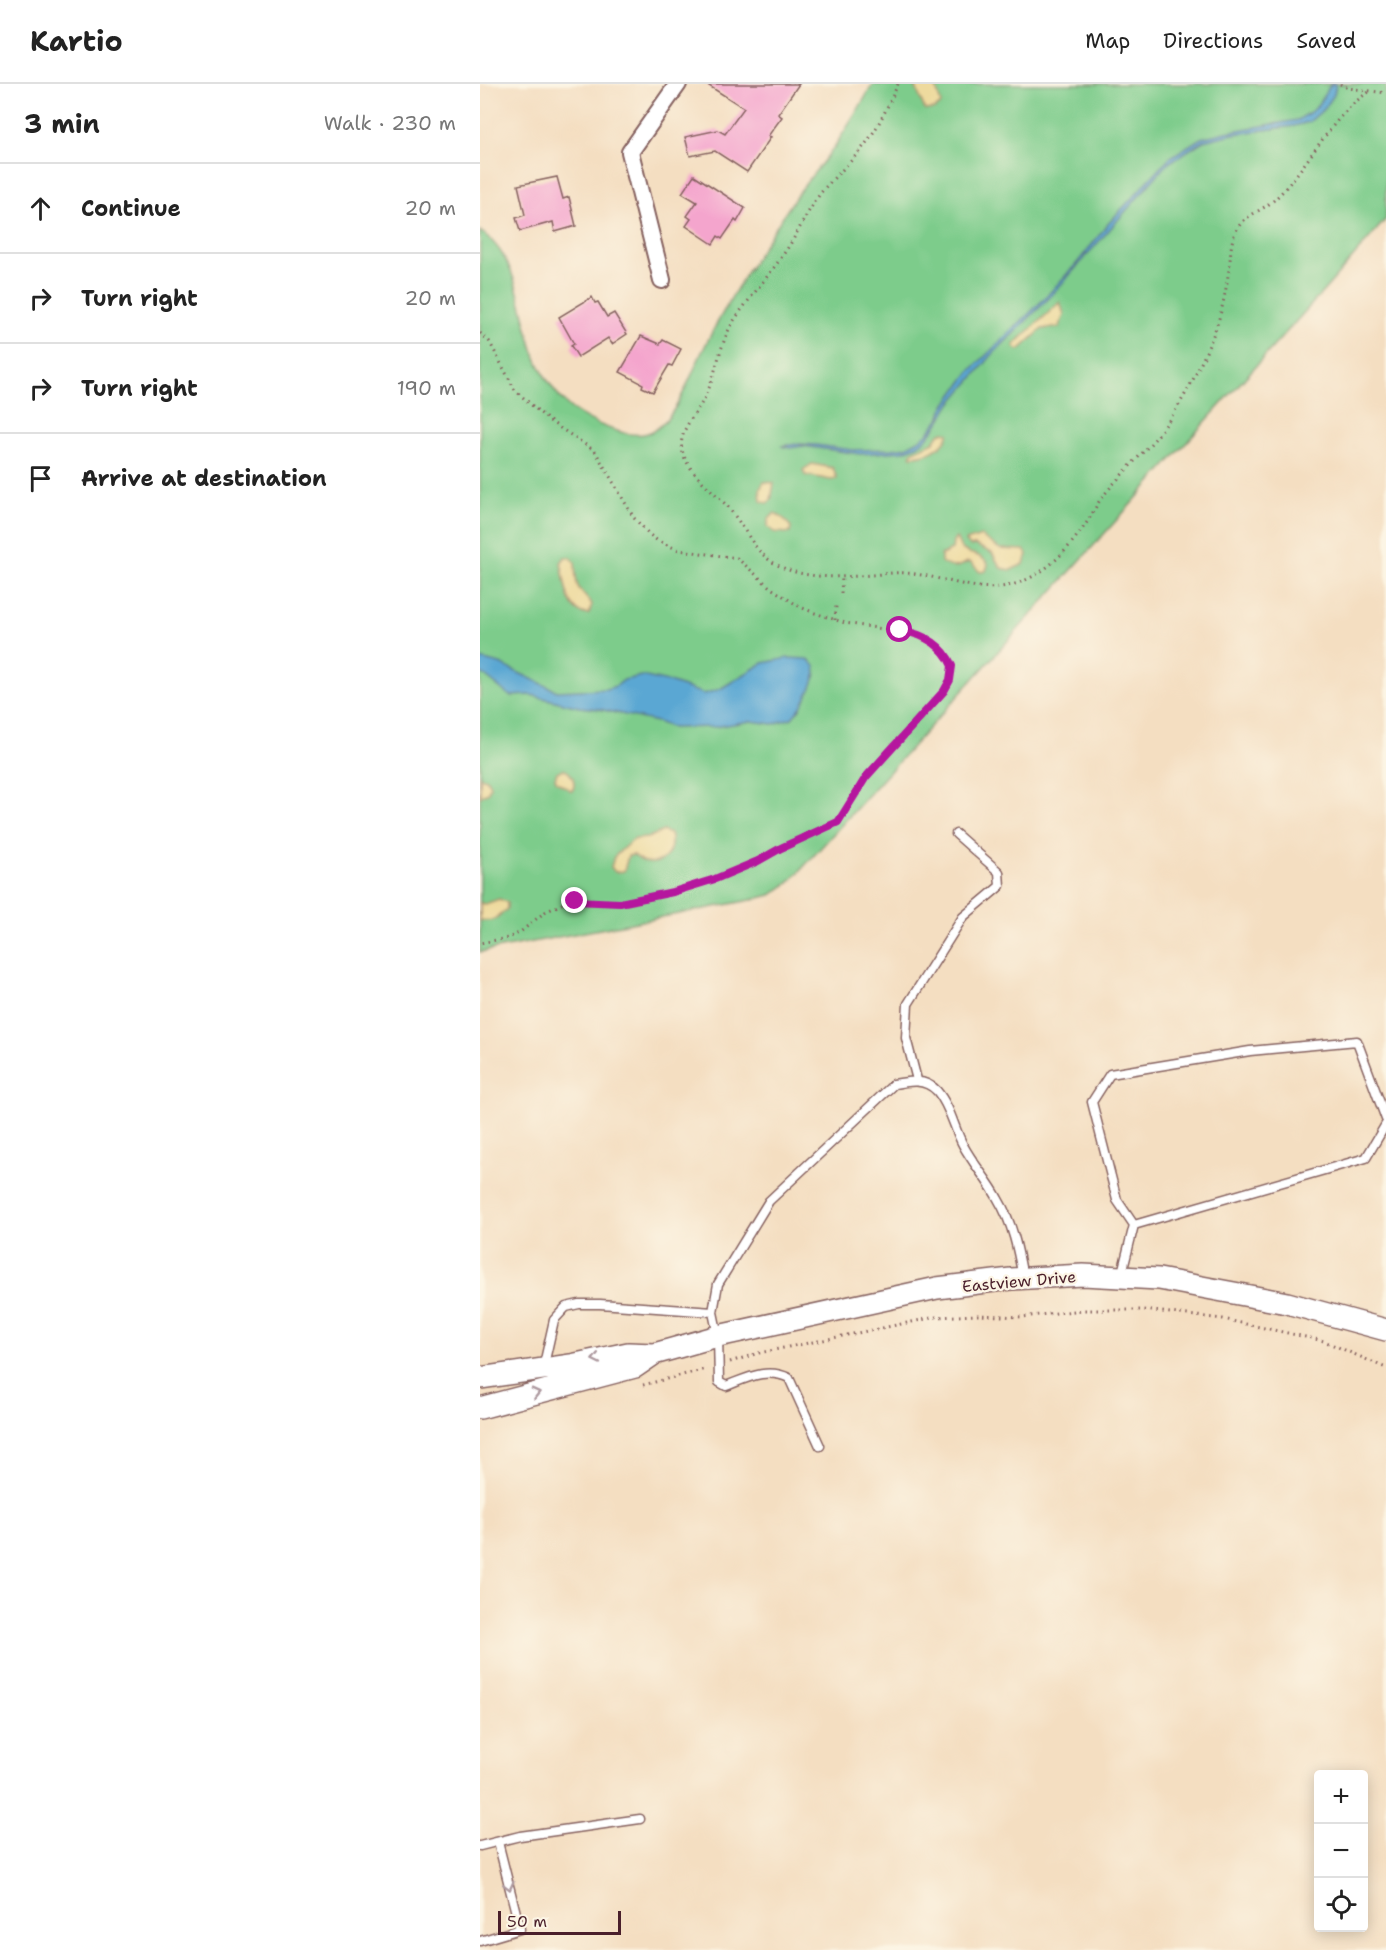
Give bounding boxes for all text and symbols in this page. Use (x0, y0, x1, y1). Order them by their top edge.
text: Kartio (30, 22, 123, 60)
text: Map (1085, 27, 1130, 55)
text: Directions (1163, 27, 1263, 55)
text: Saved (1296, 27, 1356, 55)
text: 3 min (24, 106, 100, 141)
text: Walk · 230 m (324, 110, 456, 136)
icon: ahead (24, 192, 57, 225)
text: Continue (81, 194, 181, 223)
text: 20 m (405, 195, 456, 221)
icon: right (24, 282, 57, 315)
text: Turn right (81, 284, 198, 313)
text: 20 m (405, 285, 456, 311)
icon: right (24, 372, 57, 405)
text: Turn right (81, 374, 198, 403)
text: 190 m (397, 375, 456, 401)
icon: arrive (24, 462, 57, 495)
text: Arrive at destination (81, 464, 327, 493)
route start (886, 616, 912, 642)
route end (561, 887, 587, 913)
street label: Eastview Drive (961, 1266, 1077, 1297)
one-way arrow (591, 1352, 601, 1365)
one-way arrow (531, 1387, 541, 1400)
map controls (1314, 1770, 1368, 1932)
button: + (1314, 1770, 1368, 1824)
button: − (1314, 1824, 1368, 1878)
button: locate (1314, 1878, 1368, 1932)
one-way arrow (501, 1880, 514, 1890)
scale bar (498, 1908, 621, 1936)
text: 50 m (507, 1911, 547, 1932)

